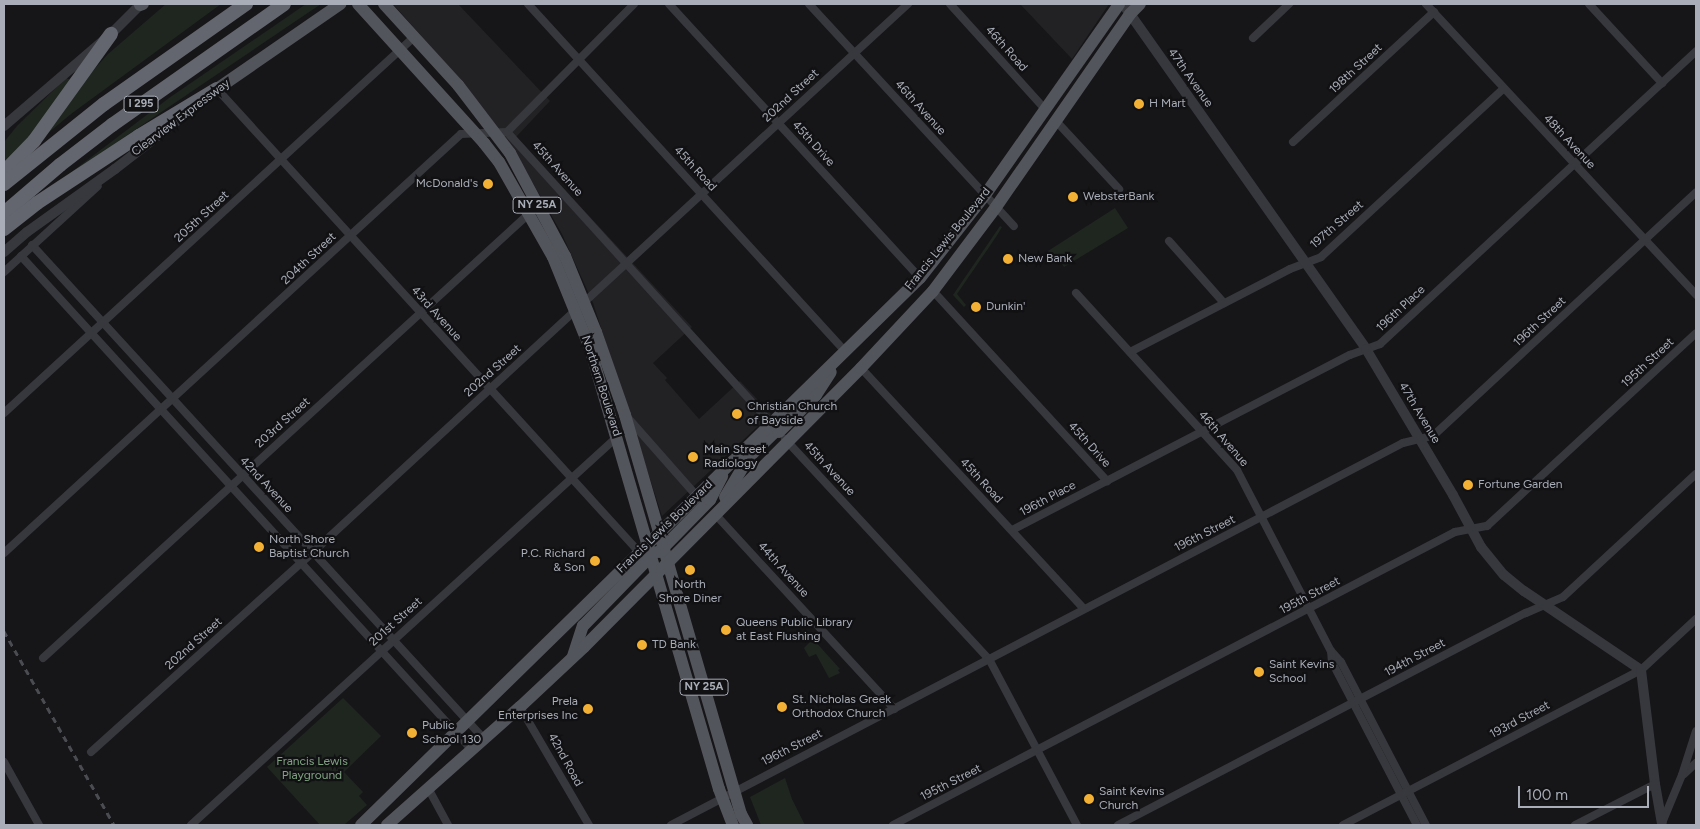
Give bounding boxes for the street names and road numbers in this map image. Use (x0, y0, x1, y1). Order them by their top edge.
street label: 46th Road (982, 23, 1030, 75)
street label: 198th Street (1327, 41, 1385, 97)
street label: 47th Avenue (1164, 46, 1216, 110)
street label: 202nd Street (760, 66, 822, 126)
street label: Clearview Expressway (129, 76, 233, 160)
street label: 46th Avenue (892, 78, 948, 138)
road number: I 295 (124, 96, 158, 112)
street label: 48th Avenue (1540, 112, 1598, 172)
street label: 45th Drive (789, 118, 837, 170)
street label: 45th Avenue (529, 138, 585, 200)
street label: 45th Road (671, 144, 719, 194)
street label: Francis Lewis Boulevard (902, 185, 994, 293)
street label: 205th Street (172, 188, 232, 246)
road number: NY 25A (512, 196, 562, 214)
street label: 197th Street (1307, 198, 1367, 252)
street label: 204th Street (279, 230, 339, 288)
street label: 196th Place (1374, 283, 1428, 335)
street label: 43rd Avenue (408, 284, 464, 344)
street label: 196th Street (1511, 294, 1569, 350)
street label: Northern Boulevard (578, 334, 624, 438)
street label: 195th Street (1619, 335, 1677, 391)
street label: 202nd Street (462, 342, 524, 400)
street label: 47th Avenue (1395, 380, 1443, 446)
street label: 203rd Street (253, 395, 313, 451)
street label: 46th Avenue (1195, 408, 1251, 470)
street label: 45th Drive (1065, 419, 1113, 471)
street label: 45th Avenue (800, 439, 858, 499)
street label: 42nd Avenue (236, 454, 296, 516)
street label: 45th Road (957, 456, 1005, 506)
street label: Francis Lewis Boulevard (614, 477, 716, 577)
street label: 196th Place (1017, 478, 1079, 520)
street label: 196th Street (1172, 513, 1238, 555)
street label: 44th Avenue (754, 539, 812, 601)
street label: 195th Street (1277, 574, 1343, 618)
street label: 201st Street (367, 595, 425, 649)
street label: 202nd Street (163, 615, 225, 673)
street label: 194th Street (1382, 636, 1448, 680)
road number: NY 25A (679, 679, 729, 696)
street label: 193rd Street (1488, 698, 1552, 742)
street label: 196th Street (759, 727, 825, 769)
street label: 42nd Road (545, 731, 585, 789)
street label: 195th Street (918, 762, 984, 804)

